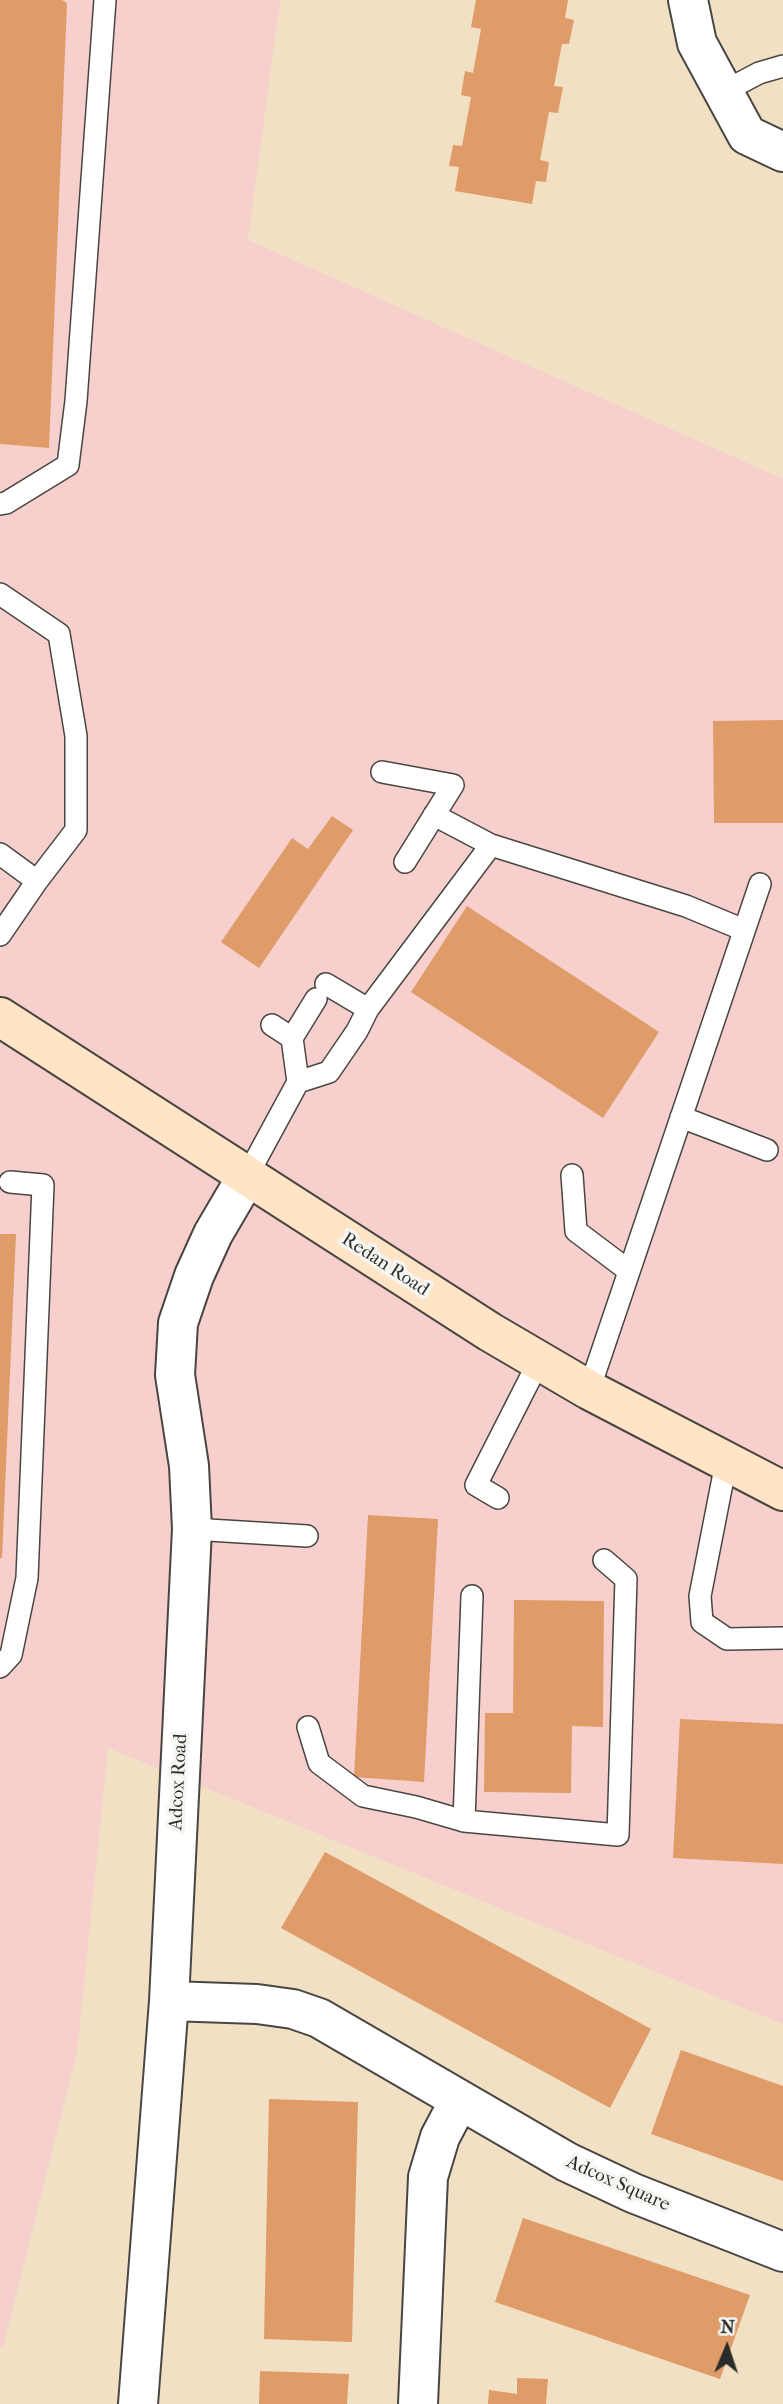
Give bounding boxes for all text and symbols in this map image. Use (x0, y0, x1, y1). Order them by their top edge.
street label: Redan Road (337, 1228, 433, 1302)
street label: Adcox Road (165, 1733, 193, 1831)
street label: Adcox Square (563, 2151, 673, 2217)
north arrow (692, 2313, 762, 2383)
text: N (720, 2316, 735, 2338)

